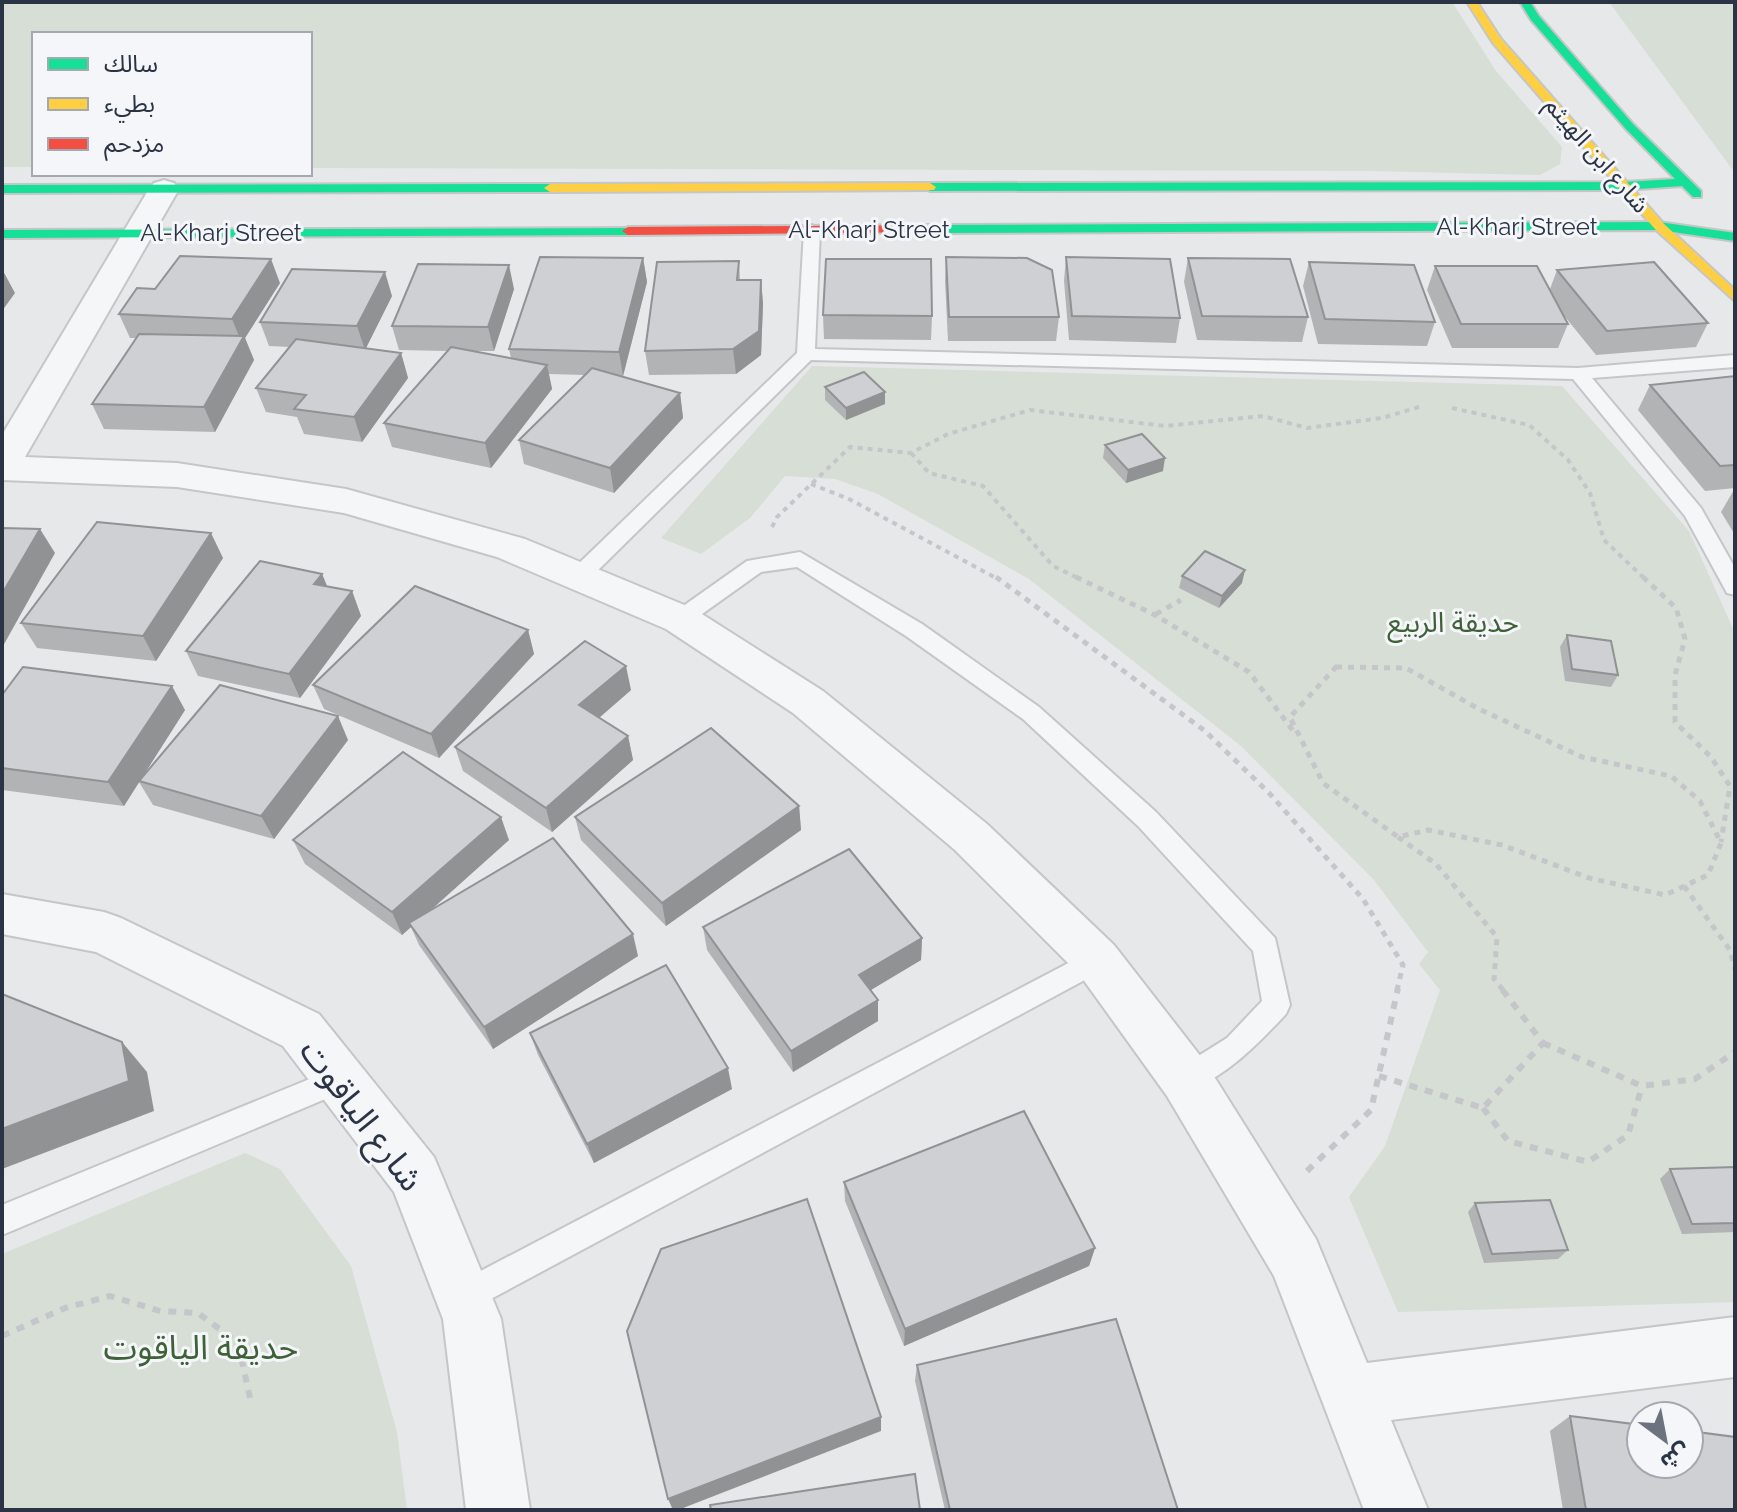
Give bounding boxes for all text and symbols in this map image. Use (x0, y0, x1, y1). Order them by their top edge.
legend (32, 32, 312, 176)
text: سالك (104, 49, 158, 78)
text: بطيء (104, 89, 155, 123)
street label: شارع ابن الهيثم (1537, 91, 1656, 221)
text: مزدحم (104, 129, 164, 161)
street label: Al-Kharj Street (1436, 212, 1598, 241)
street label: Al-Kharj Street (788, 215, 950, 244)
street label: Al-Kharj Street (140, 218, 302, 247)
park label: حديقة الربيع (1387, 606, 1519, 643)
street label: شارع الياقوت (288, 1031, 432, 1202)
park label: حديقة الياقوت (104, 1327, 298, 1367)
north arrow (1625, 1400, 1705, 1480)
text: ش (1656, 1438, 1695, 1476)

